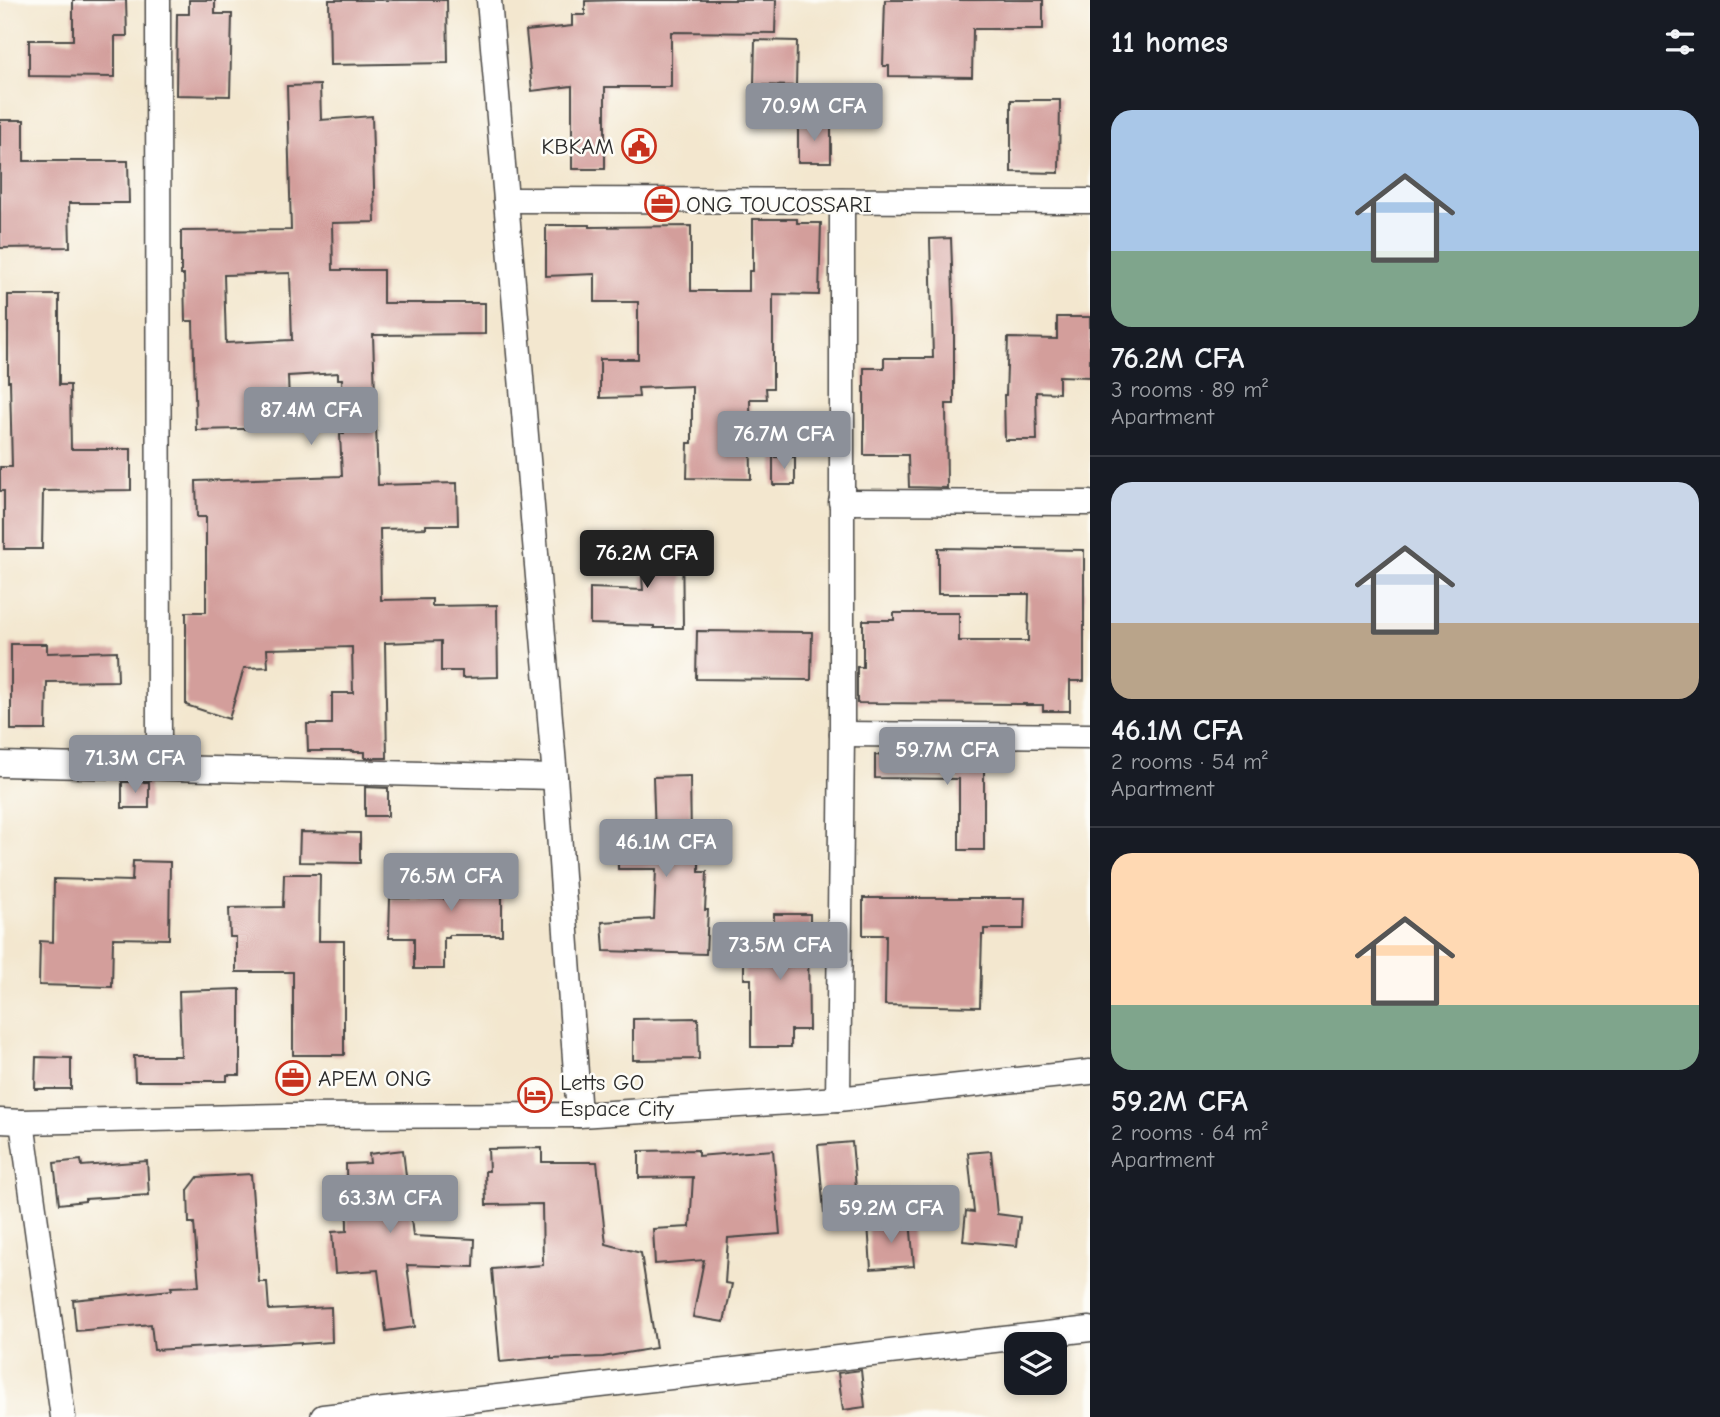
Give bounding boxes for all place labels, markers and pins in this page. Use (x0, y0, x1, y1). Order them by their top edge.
pin: 70.9M CFA (734, 83, 894, 143)
public building icon: KBKAM (620, 127, 658, 165)
place label: KBKAM (541, 133, 614, 160)
office icon: ONG TOUCOSSARI (643, 185, 681, 223)
place label: ONG TOUCOSSARI (686, 191, 872, 218)
pin: 87.4M CFA (231, 388, 391, 447)
pin: 76.7M CFA (704, 412, 864, 471)
pin: 76.2M CFA (567, 530, 727, 590)
pin: 59.7M CFA (867, 728, 1027, 787)
pin: 71.3M CFA (55, 736, 215, 795)
pin: 46.1M CFA (586, 820, 746, 879)
pin: 76.5M CFA (371, 853, 531, 913)
pin: 73.5M CFA (700, 922, 860, 982)
office icon: APEM ONG (274, 1059, 312, 1097)
place label: APEM ONG (318, 1065, 431, 1092)
place label: Letts GO Espace City (560, 1069, 675, 1122)
hotel icon: Letts GO Espace City (516, 1076, 554, 1114)
pin: 63.3M CFA (310, 1176, 470, 1235)
pin: 59.2M CFA (811, 1186, 971, 1245)

